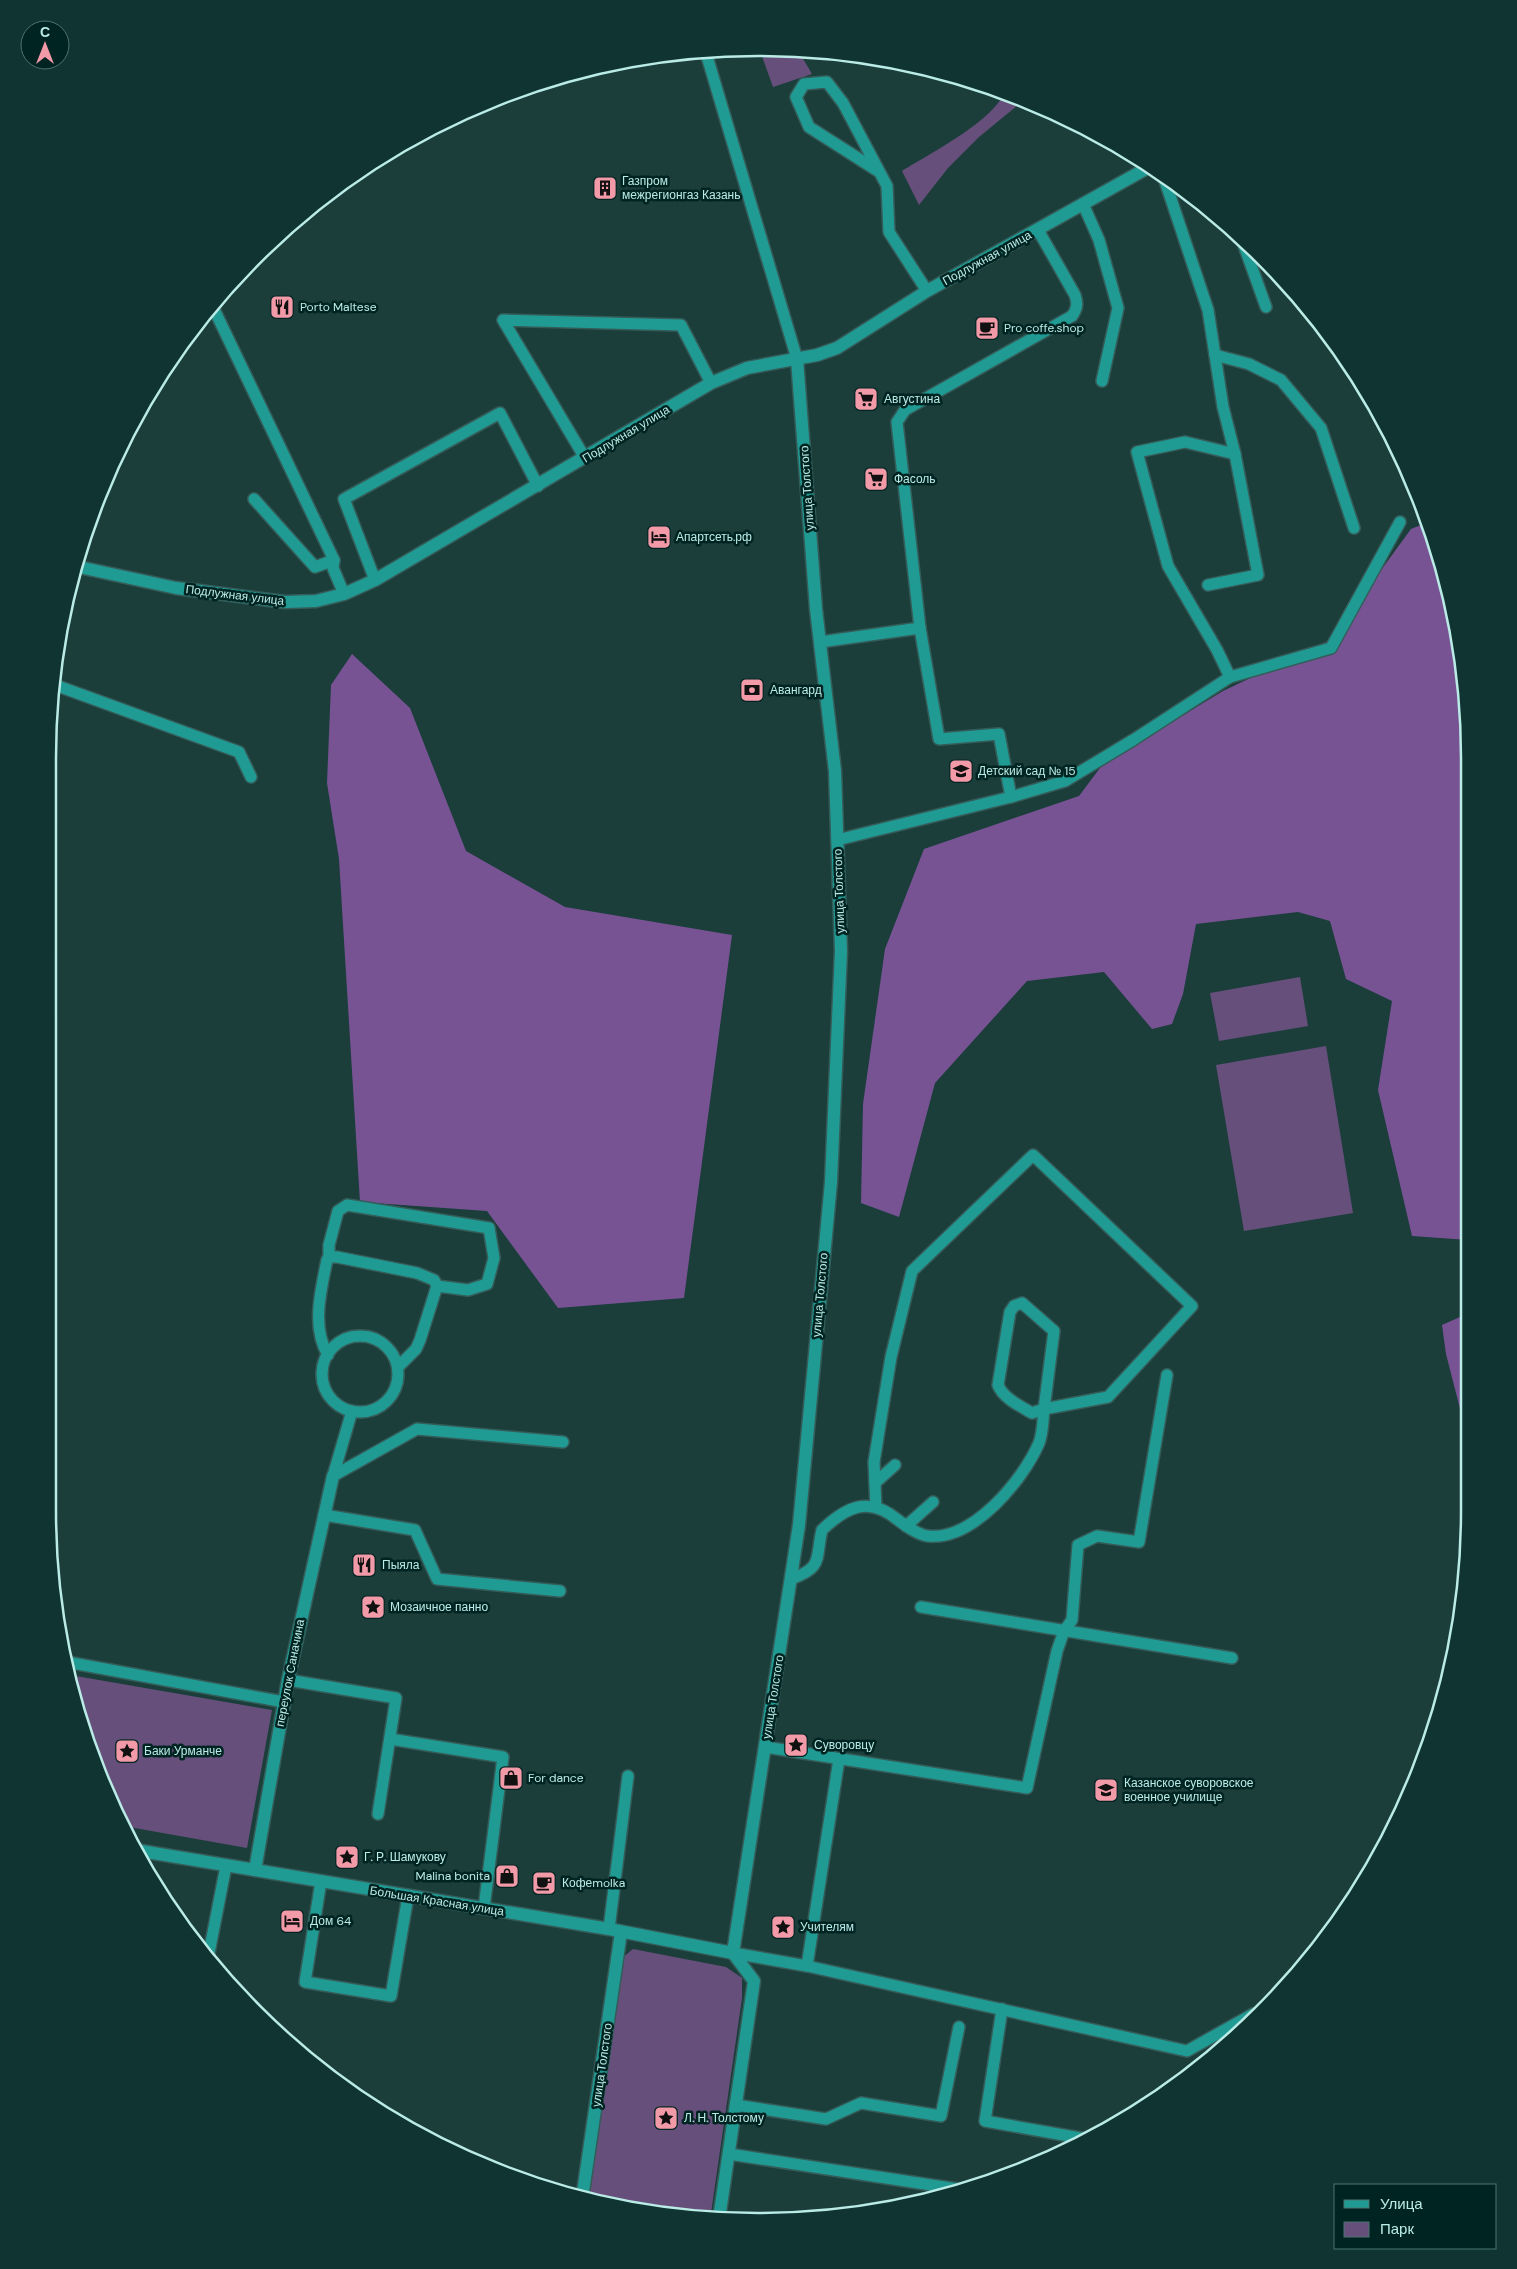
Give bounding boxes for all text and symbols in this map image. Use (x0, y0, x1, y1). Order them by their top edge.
north arrow (20, 20, 70, 70)
text: С (40, 23, 50, 41)
place label: Газпром межрегионгаз Казань (622, 173, 740, 203)
building icon: Газпром межрегионгаз Казань (592, 175, 618, 201)
street label: Подлужная улица (940, 227, 1035, 289)
restaurant icon: Porto Maltese (269, 294, 295, 320)
place label: Porto Maltese (300, 299, 377, 315)
cafe icon: Pro coffe.shop (974, 315, 1000, 341)
place label: Pro coffe.shop (1004, 320, 1084, 336)
supermarket icon: Августина (853, 386, 879, 412)
place label: Августина (884, 391, 940, 407)
street label: Подлужная улица (579, 401, 673, 466)
street label: улица Толстого (796, 445, 818, 531)
supermarket icon: Фасоль (863, 466, 889, 492)
place label: Фасоль (894, 471, 936, 487)
hotel icon: Апартсеть.рф (646, 524, 672, 550)
place label: Апартсеть.рф (676, 529, 752, 545)
street label: Подлужная улица (185, 581, 286, 609)
bank icon: Авангард (739, 677, 765, 703)
place label: Авангард (770, 682, 822, 698)
school or university icon: Детский сад № 15 (948, 758, 974, 784)
place label: Детский сад № 15 (978, 763, 1076, 779)
street label: улица Толстого (830, 848, 848, 934)
street label: улица Толстого (808, 1252, 832, 1338)
restaurant icon: Пыяла (351, 1552, 377, 1578)
place label: Пыяла (382, 1557, 420, 1573)
place icon: Мозаичное панно (360, 1594, 386, 1620)
place label: Мозаичное панно (390, 1599, 488, 1615)
street label: переулок Саначина (272, 1618, 308, 1728)
street label: улица Толстого (758, 1654, 788, 1740)
place icon: Суворовцу (783, 1732, 809, 1758)
place label: Суворовцу (814, 1737, 874, 1753)
place icon: Баки Урманче (114, 1738, 140, 1764)
place label: Баки Урманче (144, 1743, 222, 1759)
shop icon: For dance (498, 1765, 524, 1791)
place label: For dance (528, 1770, 584, 1786)
place label: Казанское суворовское военное училище (1124, 1775, 1254, 1805)
school or university icon: Казанское суворовское военное училище (1093, 1777, 1119, 1803)
place icon: Г. Р. Шамукову (334, 1844, 360, 1870)
place label: Г. Р. Шамукову (364, 1849, 446, 1865)
shop icon: Malina bonita (494, 1863, 520, 1889)
place label: Malina bonita (416, 1868, 490, 1884)
cafe icon: Кофеmolka (531, 1870, 557, 1896)
place label: Кофеmolka (562, 1875, 625, 1891)
street label: Большая Красная улица (369, 1882, 506, 1920)
hotel icon: Дом 64 (279, 1908, 305, 1934)
place label: Дом 64 (310, 1913, 351, 1929)
place icon: Учителям (770, 1914, 796, 1940)
place label: Учителям (800, 1919, 854, 1935)
street label: улица Толстого (588, 2022, 616, 2108)
place icon: Л. Н. Толстому (653, 2105, 679, 2131)
place label: Л. Н. Толстому (684, 2110, 764, 2126)
legend (1334, 2184, 1497, 2249)
text: Улица (1380, 2194, 1423, 2214)
text: Парк (1380, 2219, 1414, 2239)

